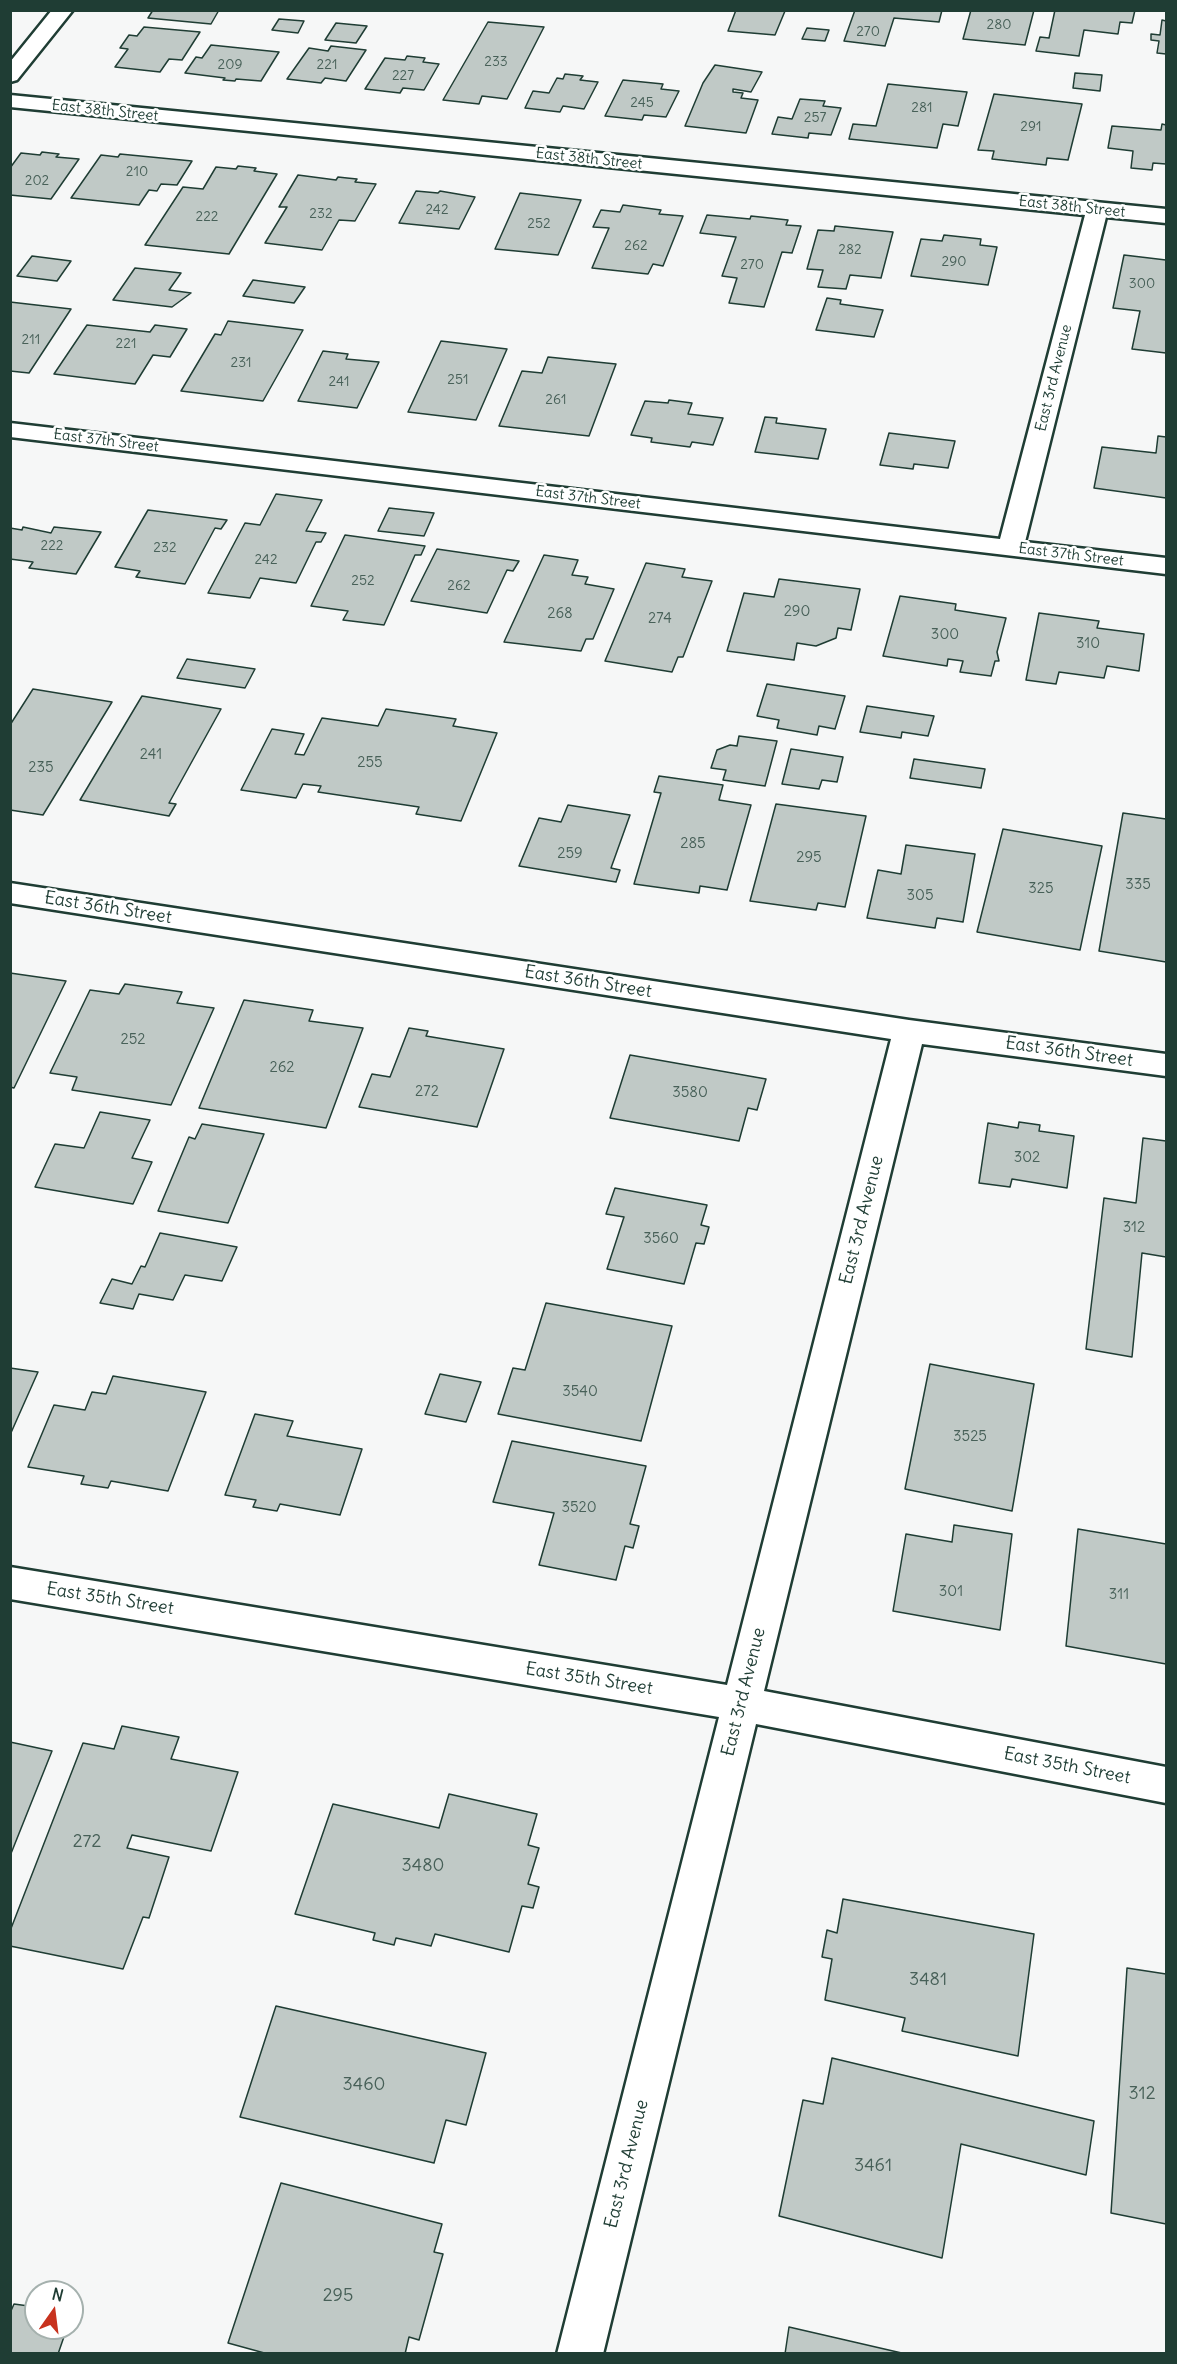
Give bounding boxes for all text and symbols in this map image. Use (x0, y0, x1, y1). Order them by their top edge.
house number: 280 (987, 17, 1011, 33)
house number: 270 (856, 24, 880, 40)
house number: 233 (484, 54, 508, 70)
house number: 209 (218, 57, 242, 73)
house number: 221 (317, 57, 337, 73)
house number: 227 (392, 68, 414, 84)
house number: 245 (630, 95, 654, 111)
street label: East 38th Street (51, 96, 159, 126)
house number: 281 (911, 100, 933, 116)
house number: 257 (804, 110, 826, 126)
house number: 291 (1020, 119, 1042, 135)
street label: East 38th Street (535, 144, 643, 174)
house number: 210 (126, 164, 148, 180)
house number: 202 (25, 173, 49, 189)
street label: East 38th Street (1018, 192, 1126, 222)
house number: 242 (425, 202, 449, 218)
house number: 232 (309, 206, 333, 222)
house number: 222 (195, 209, 219, 225)
house number: 252 (527, 216, 551, 232)
house number: 262 (624, 238, 648, 254)
house number: 282 (838, 242, 862, 258)
house number: 290 (942, 254, 966, 270)
house number: 270 (740, 257, 764, 273)
house number: 300 (1129, 276, 1155, 292)
street label: East 3rd Avenue (1032, 323, 1076, 433)
house number: 211 (22, 332, 40, 348)
house number: 221 (116, 336, 136, 352)
house number: 231 (230, 355, 252, 371)
house number: 251 (447, 372, 469, 388)
house number: 241 (329, 374, 349, 390)
house number: 261 (545, 392, 567, 408)
street label: East 37th Street (52, 426, 160, 456)
street label: East 37th Street (534, 483, 642, 513)
house number: 222 (40, 538, 64, 554)
house number: 232 (153, 540, 177, 556)
street label: East 37th Street (1017, 540, 1125, 570)
house number: 242 (254, 552, 278, 568)
house number: 252 (351, 573, 375, 589)
house number: 262 (447, 578, 471, 594)
house number: 290 (784, 603, 810, 621)
house number: 268 (547, 605, 573, 623)
house number: 274 (648, 610, 672, 628)
house number: 300 (931, 626, 959, 644)
house number: 310 (1076, 635, 1100, 653)
house number: 241 (140, 746, 162, 764)
house number: 255 (357, 754, 383, 772)
house number: 235 (28, 759, 54, 777)
house number: 285 (680, 835, 706, 853)
house number: 259 (557, 845, 583, 863)
house number: 295 (796, 849, 822, 867)
house number: 335 (1125, 876, 1151, 894)
house number: 325 (1028, 880, 1054, 898)
street label: East 36th Street (43, 887, 173, 929)
house number: 305 (906, 887, 934, 905)
street label: East 36th Street (523, 961, 653, 1003)
house number: 252 (120, 1031, 146, 1049)
street label: East 36th Street (1004, 1032, 1134, 1072)
house number: 262 (269, 1059, 295, 1077)
house number: 272 (415, 1083, 439, 1101)
house number: 3580 (672, 1084, 708, 1102)
house number: 302 (1014, 1149, 1040, 1167)
street label: East 3rd Avenue (836, 1153, 888, 1287)
house number: 312 (1123, 1219, 1145, 1237)
house number: 3560 (643, 1230, 679, 1248)
house number: 3540 (562, 1383, 598, 1401)
house number: 3525 (953, 1428, 987, 1446)
house number: 3520 (561, 1499, 597, 1517)
street label: East 35th Street (45, 1578, 175, 1620)
house number: 301 (939, 1583, 963, 1601)
house number: 311 (1109, 1586, 1129, 1604)
street label: East 3rd Avenue (718, 1625, 770, 1759)
street label: East 35th Street (524, 1658, 654, 1700)
street label: East 35th Street (1002, 1743, 1132, 1789)
house number: 272 (73, 1831, 101, 1853)
house number: 3480 (402, 1855, 444, 1877)
house number: 3481 (909, 1969, 947, 1991)
house number: 3460 (343, 2074, 385, 2096)
house number: 312 (1128, 2083, 1156, 2105)
street label: East 3rd Avenue (601, 2097, 653, 2231)
house number: 3461 (854, 2155, 892, 2177)
north arrow (24, 2280, 84, 2340)
text: N (50, 2283, 66, 2306)
house number: 295 (323, 2285, 353, 2307)

